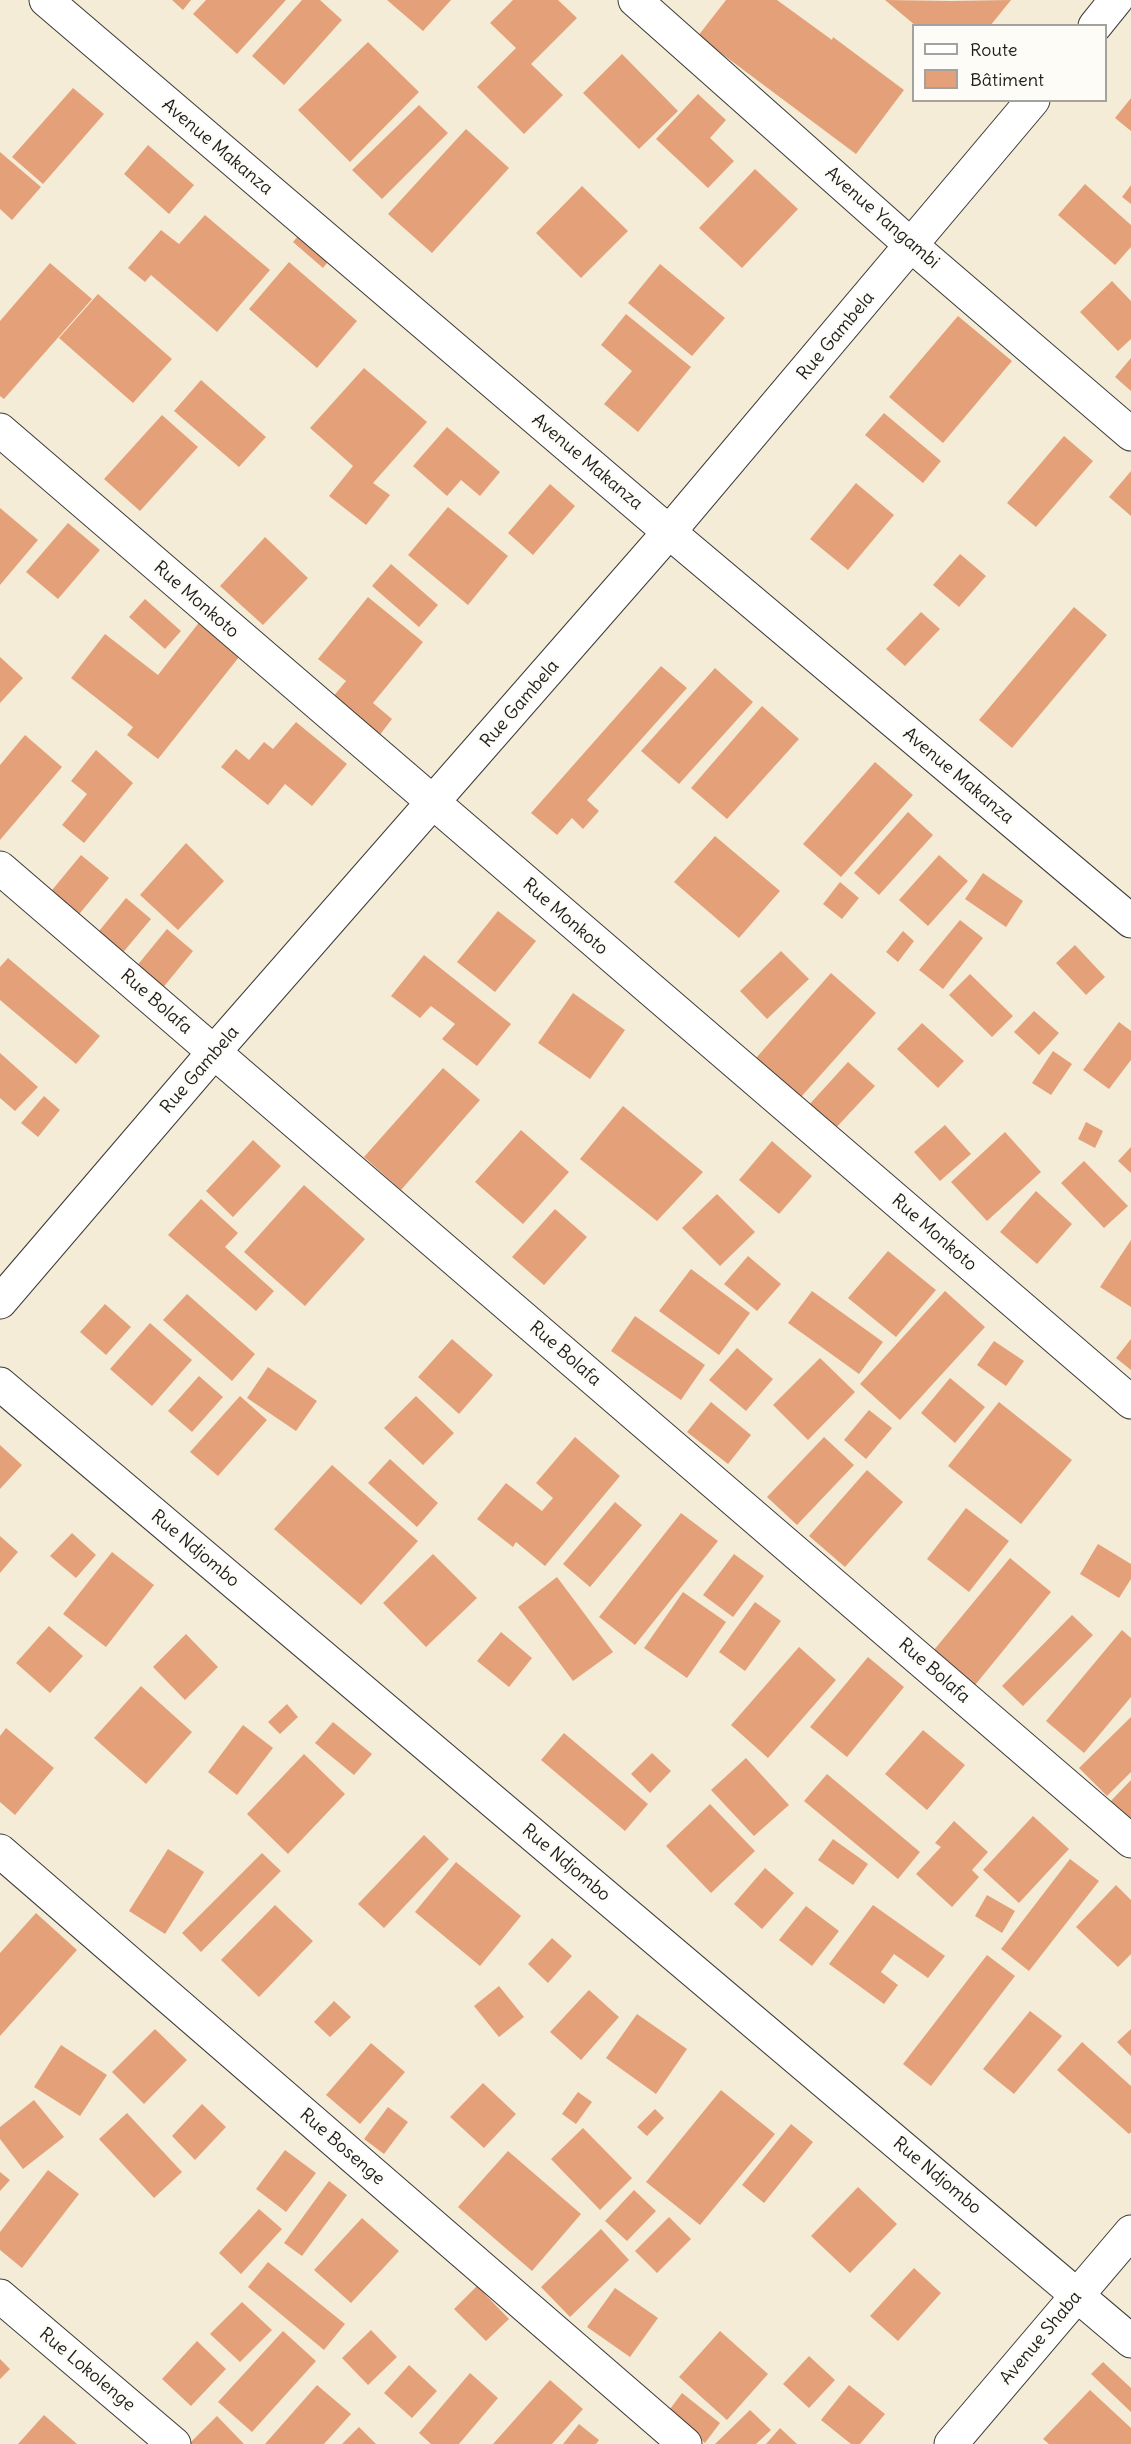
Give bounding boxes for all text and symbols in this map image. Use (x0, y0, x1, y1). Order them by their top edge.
legend (912, 24, 1107, 102)
text: Route (970, 38, 1018, 61)
text: Bâtiment (970, 68, 1044, 91)
street label: Avenue Makanza (157, 94, 277, 200)
street label: Avenue Yangambi (821, 163, 943, 273)
street label: Rue Gambela (793, 287, 879, 385)
street label: Avenue Makanza (527, 409, 647, 515)
street label: Rue Monkoto (149, 557, 243, 643)
street label: Rue Gambela (476, 656, 564, 752)
street label: Avenue Makanza (898, 723, 1018, 829)
street label: Rue Monkoto (518, 874, 612, 960)
street label: Rue Bolafa (116, 965, 196, 1039)
street label: Rue Gambela (156, 1022, 244, 1118)
street label: Rue Monkoto (887, 1190, 981, 1276)
street label: Rue Bolafa (525, 1317, 605, 1391)
street label: Rue Ndjombo (146, 1506, 244, 1592)
street label: Rue Bolafa (894, 1634, 974, 1708)
street label: Rue Ndjombo (517, 1820, 615, 1906)
street label: Rue Bosenge (295, 2104, 389, 2190)
street label: Rue Ndjombo (888, 2133, 986, 2219)
street label: Avenue Shaba (996, 2287, 1086, 2389)
street label: Rue Lokolenge (35, 2324, 139, 2416)

